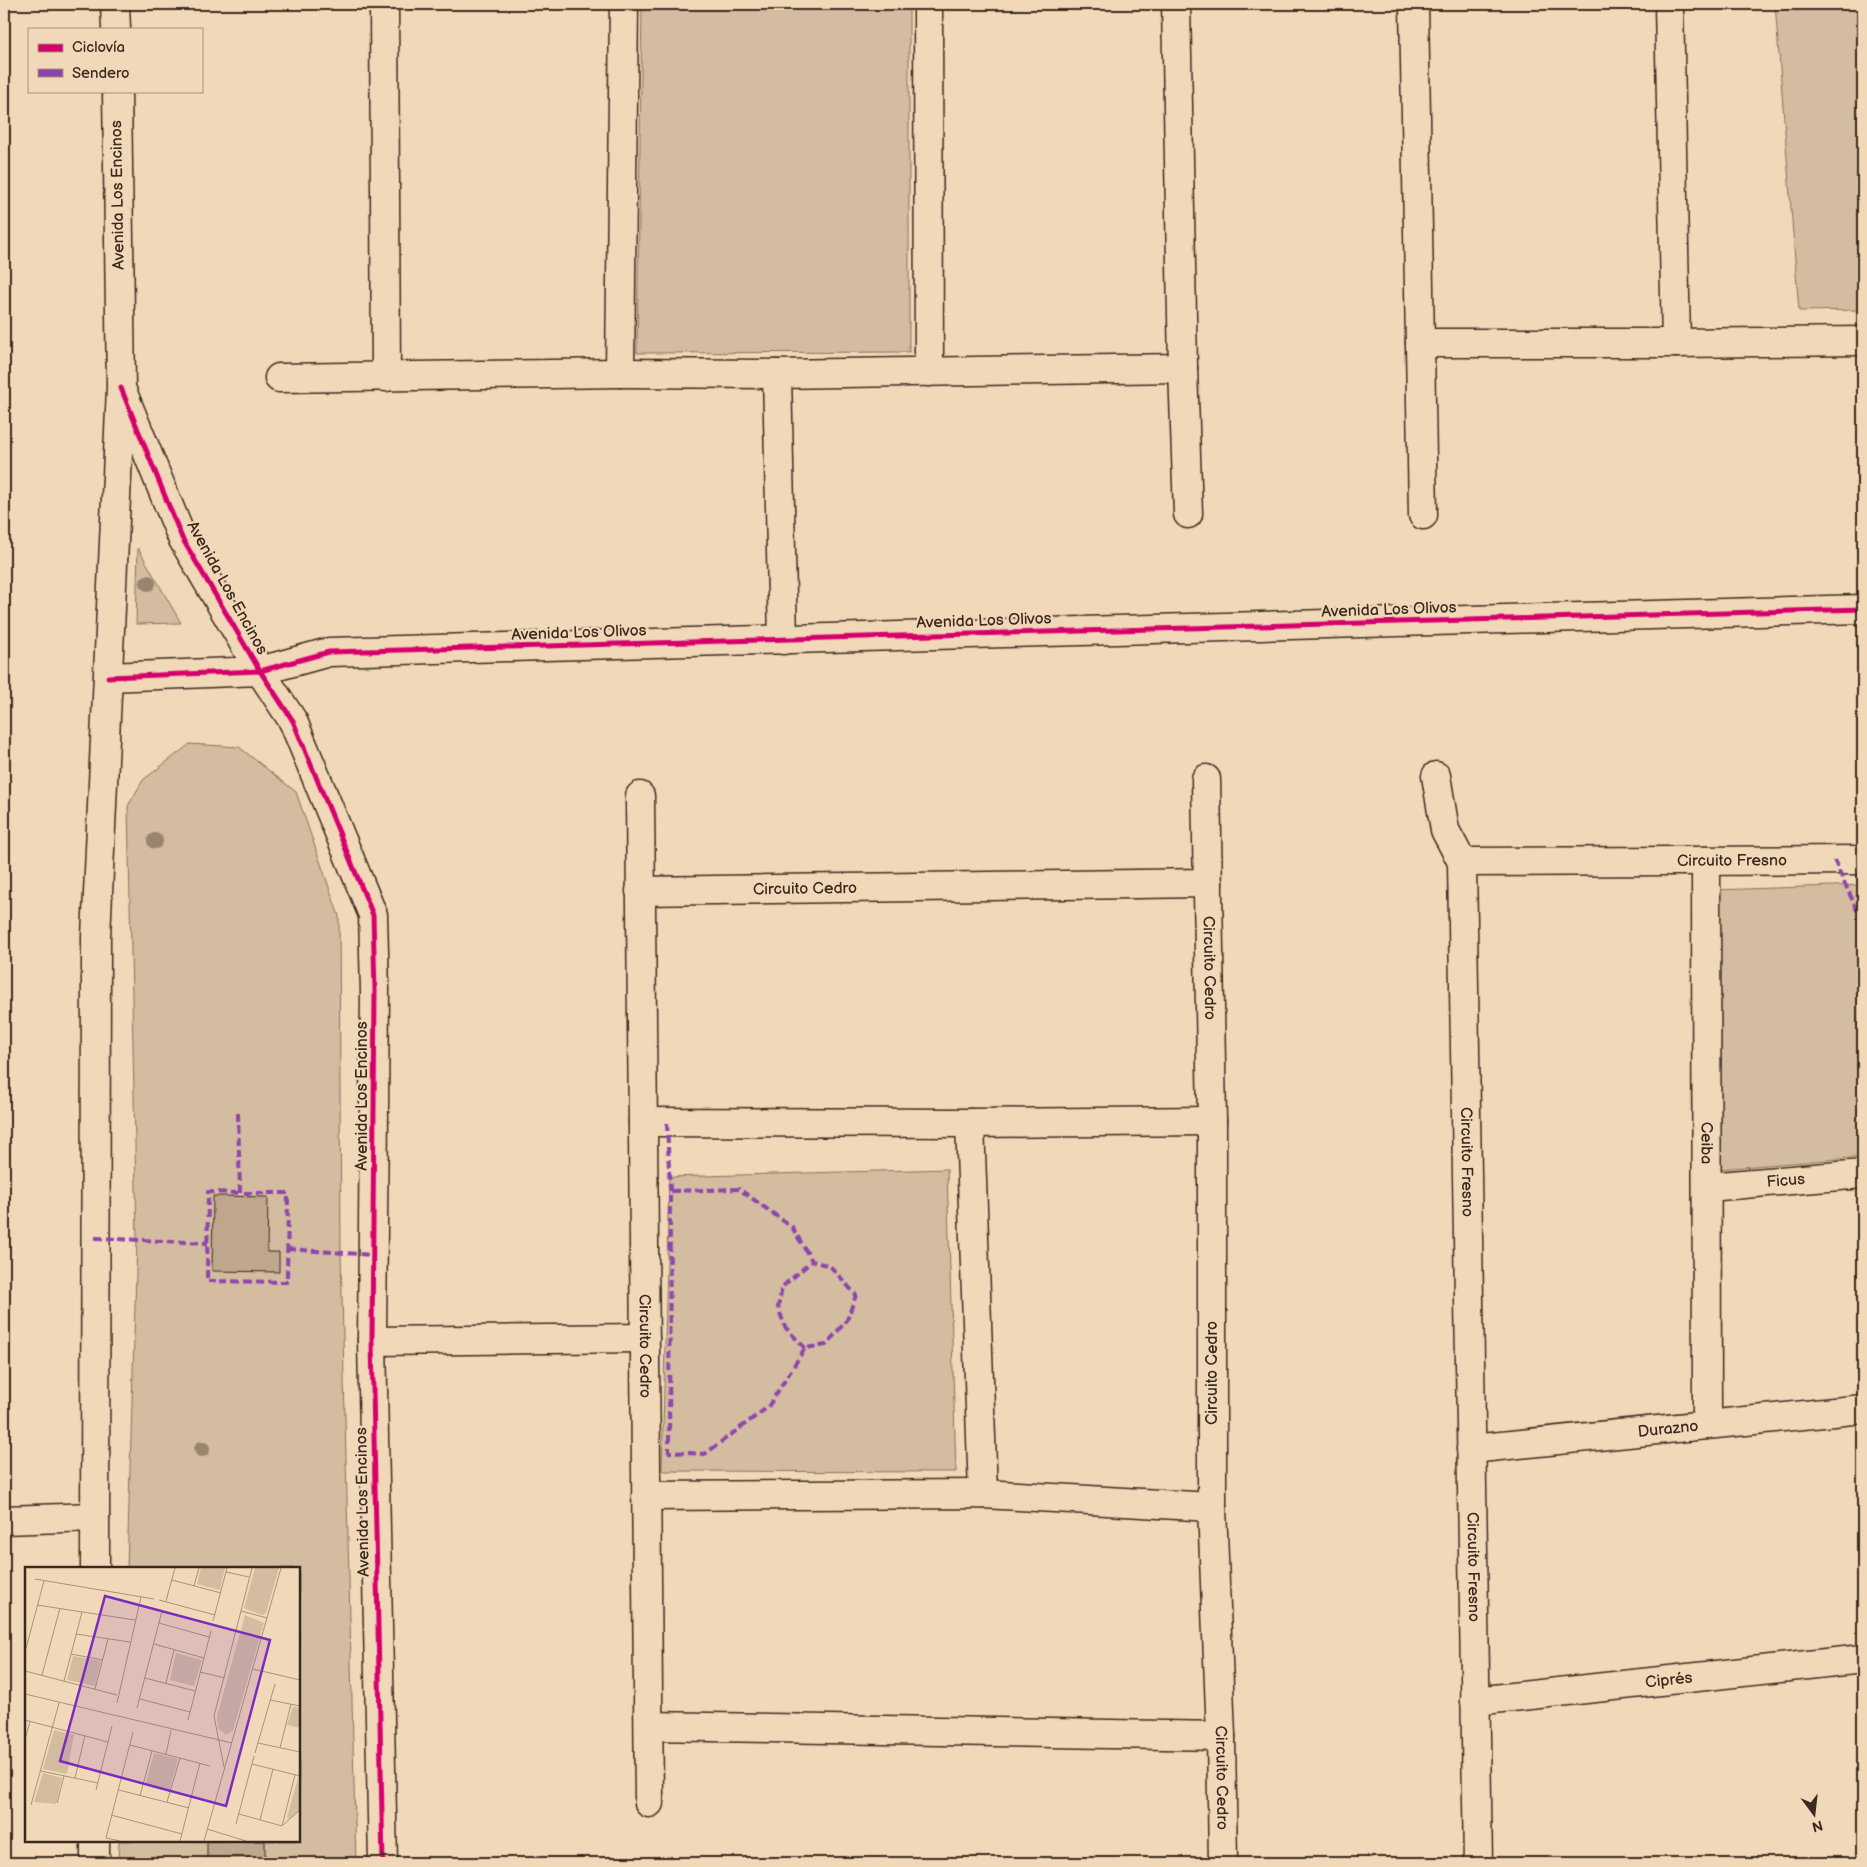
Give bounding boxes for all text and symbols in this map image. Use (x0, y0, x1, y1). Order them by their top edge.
legend (28, 28, 202, 92)
text: Ciclovía (72, 38, 125, 57)
text: Sendero (72, 64, 130, 83)
street label: Avenida Los Encinos (107, 120, 129, 270)
street label: Avenida Los Encinos (182, 518, 272, 658)
street label: Avenida Los Olivos (1321, 598, 1457, 622)
street label: Avenida Los Olivos (916, 609, 1052, 633)
street label: Avenida Los Olivos (511, 621, 647, 645)
street label: Circuito Fresno (1677, 851, 1787, 870)
street label: Circuito Cedro (753, 878, 857, 899)
street label: Circuito Cedro (1199, 916, 1220, 1020)
street label: Avenida Los Encinos (353, 1021, 372, 1171)
street label: Circuito Fresno (1456, 1107, 1477, 1217)
street label: Ceiba (1697, 1122, 1716, 1164)
street label: Ficus (1766, 1169, 1806, 1192)
street label: Circuito Cedro (635, 1294, 655, 1398)
street label: Circuito Cedro (1203, 1321, 1222, 1425)
street label: Durazno (1637, 1416, 1699, 1441)
street label: Avenida Los Encinos (352, 1427, 374, 1577)
street label: Circuito Fresno (1463, 1512, 1484, 1622)
inset map (25, 1567, 300, 1842)
street label: Ciprés (1644, 1668, 1694, 1692)
street label: Circuito Cedro (1211, 1725, 1232, 1830)
north arrow (1790, 1790, 1840, 1840)
text: N (1810, 1817, 1825, 1836)

